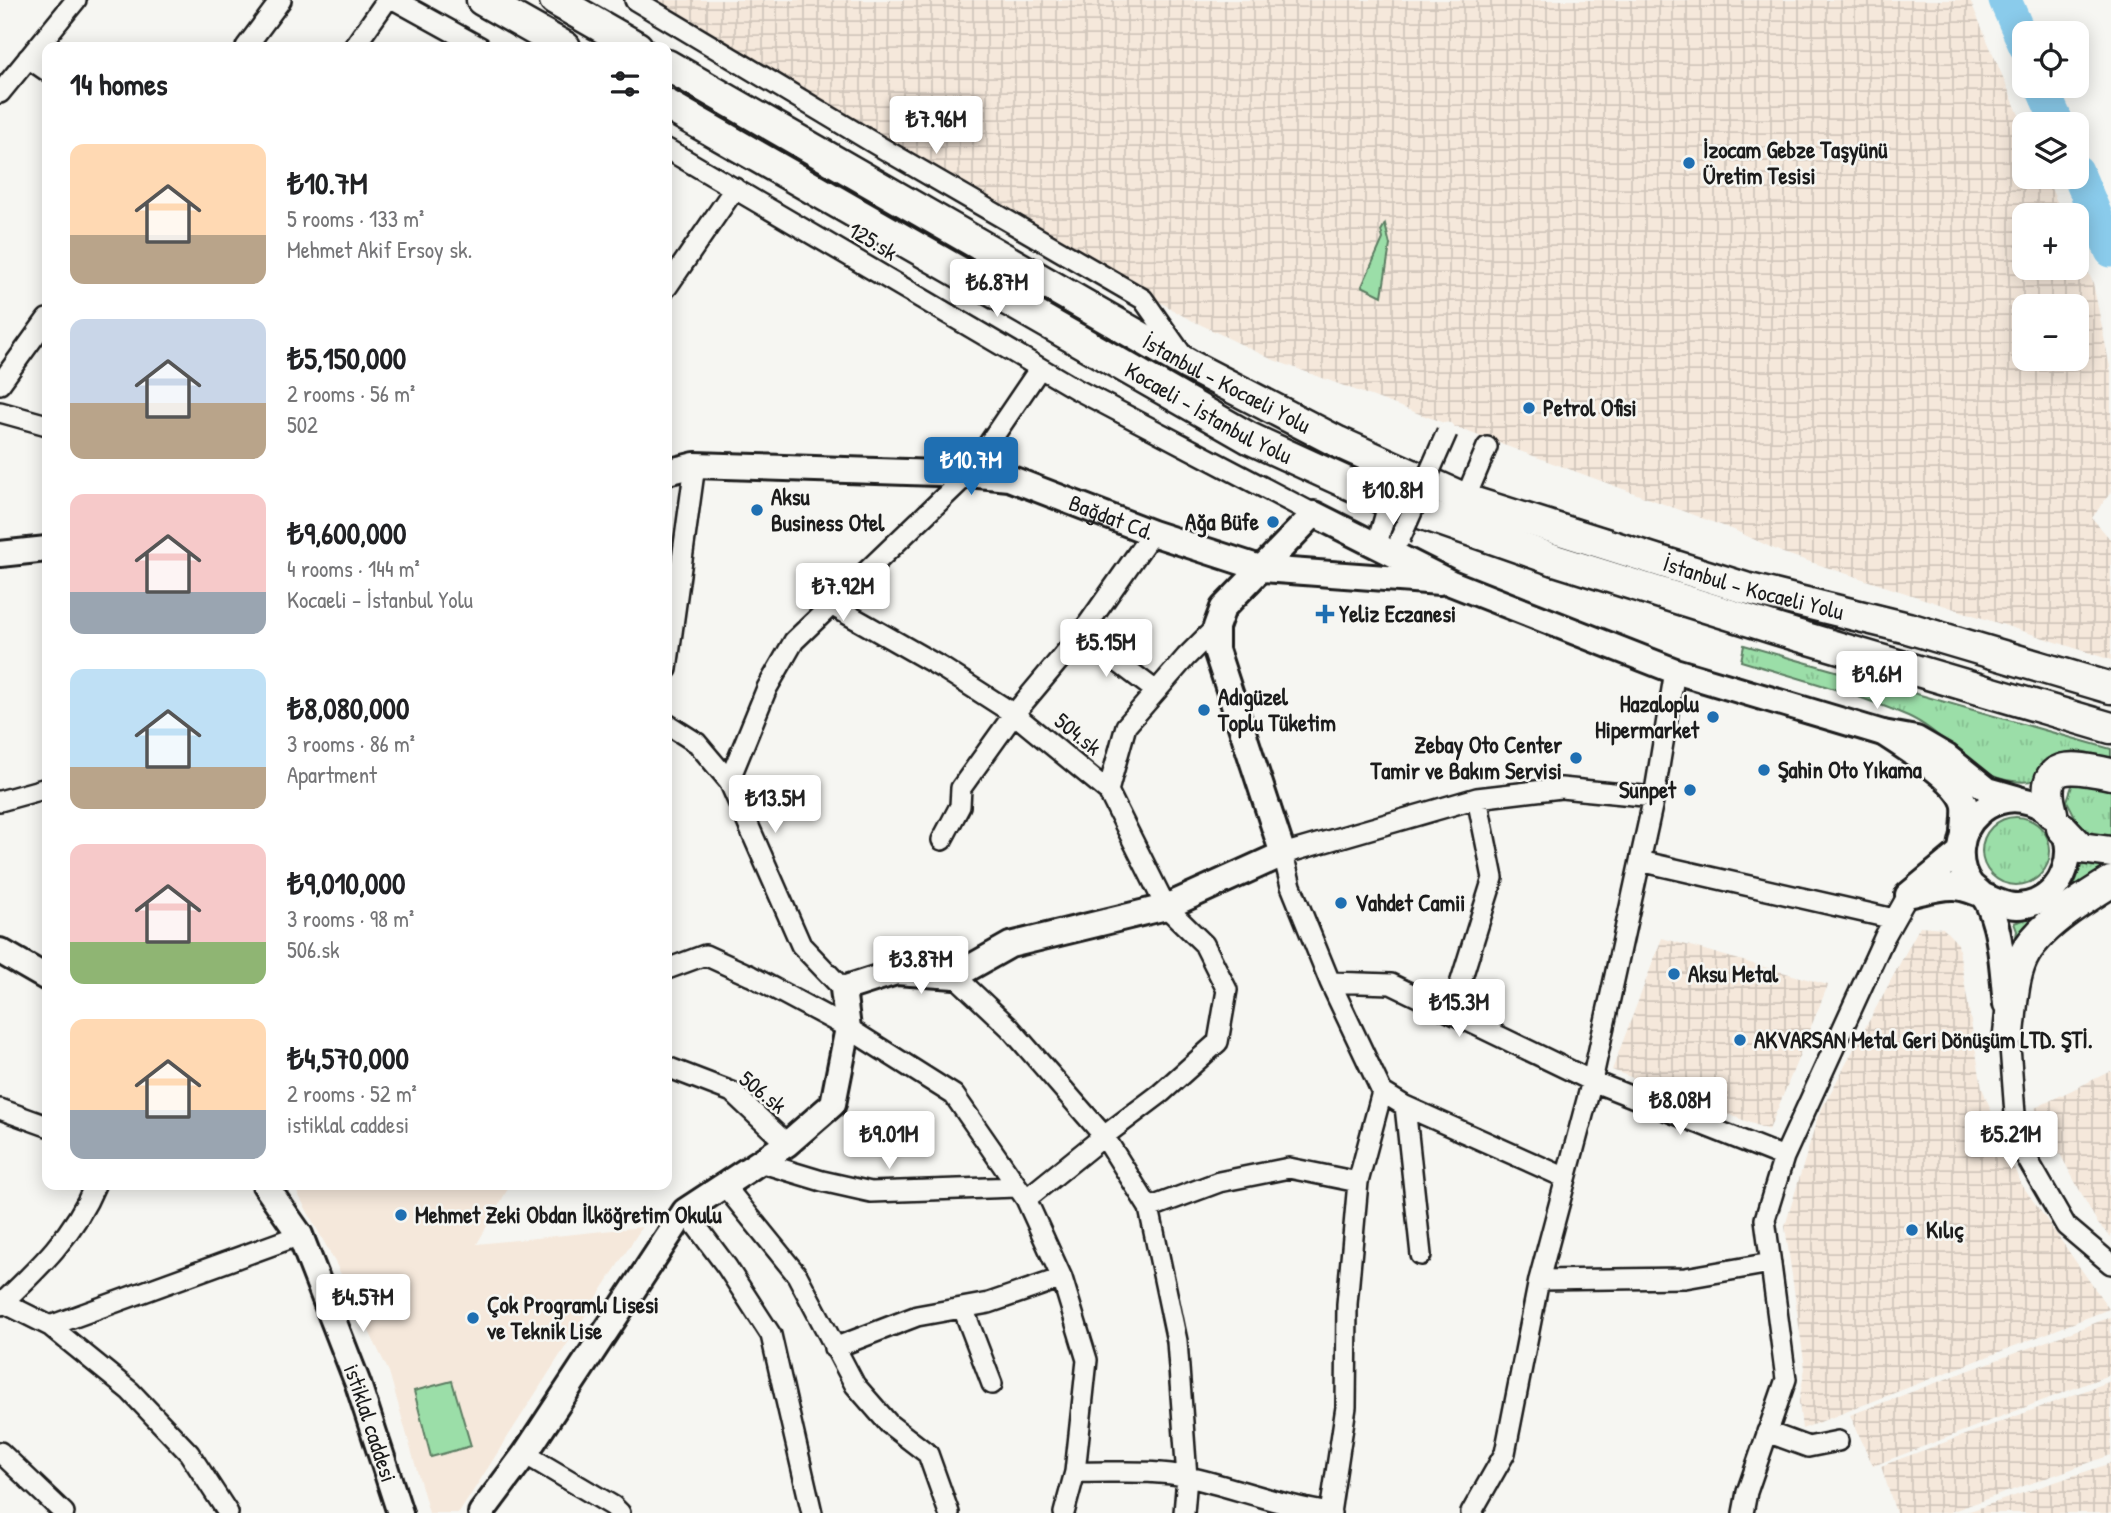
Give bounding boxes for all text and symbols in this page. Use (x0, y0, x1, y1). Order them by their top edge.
map controls (2012, 21, 2089, 371)
button: locate (2012, 21, 2089, 98)
text: 14 homes (70, 64, 168, 104)
icon: filters (606, 65, 644, 103)
pin: ₺7.96M (879, 96, 993, 156)
text: ₺7.96M (906, 103, 966, 134)
button: layers (2012, 112, 2089, 189)
place label: İzocam Gebze Taşyünü Üretim Tesisi (1703, 134, 1888, 191)
marker: İzocam Gebze Taşyünü Üretim Tesisi (1681, 155, 1697, 171)
text: ₺10.7M (287, 163, 368, 203)
icon: home (126, 172, 210, 256)
text: 5 rooms · 133 m² (287, 203, 424, 234)
button: + (2012, 203, 2089, 280)
street label: 125.sk (843, 214, 904, 268)
text: Mehmet Akif Ersoy sk. (287, 234, 472, 265)
pin: ₺6.87M (940, 260, 1054, 319)
text: ₺6.87M (966, 266, 1028, 297)
button: − (2012, 294, 2089, 371)
street label: İstanbul - Kocaeli Yolu (1137, 326, 1316, 440)
text: ₺5,150,000 (287, 338, 406, 378)
icon: home (126, 347, 210, 431)
street label: Kocaeli - İstanbul Yolu (1120, 354, 1297, 471)
text: 2 rooms · 56 m² (287, 378, 415, 409)
place label: Petrol Ofisi (1543, 392, 1637, 423)
marker: Petrol Ofisi (1521, 400, 1537, 416)
text: 502 (287, 409, 318, 440)
pin: ₺10.7M (914, 438, 1028, 497)
text: ₺10.7M (940, 444, 1002, 475)
pin: ₺10.8M (1336, 468, 1450, 527)
text: ₺10.8M (1363, 474, 1423, 505)
place label: Aksu Business Otel (771, 481, 885, 538)
street label: Bağdat Cd. (1065, 487, 1159, 547)
marker: Aksu Business Otel (749, 502, 765, 518)
place label: Ağa Büfe (1185, 506, 1260, 538)
text: ₺9,600,000 (287, 513, 406, 553)
marker: Ağa Büfe (1265, 514, 1281, 530)
icon: home (126, 522, 210, 606)
street label: İstanbul - Kocaeli Yolu (1660, 547, 1847, 627)
text: 4 rooms · 144 m² (287, 553, 420, 584)
pin: ₺7.92M (786, 564, 900, 623)
text: ₺7.92M (812, 570, 874, 601)
text: Kocaeli - İstanbul Yolu (287, 584, 473, 615)
place label: Yeliz Eczanesi (1339, 598, 1456, 629)
marker: Yeliz Eczanesi (1317, 606, 1333, 622)
pin: ₺5.15M (1049, 620, 1163, 679)
text: ₺5.15M (1076, 626, 1136, 657)
pin: ₺9.6M (1828, 652, 1926, 711)
text: ₺9.6M (1852, 658, 1902, 689)
place label: Adıgüzel Toplu Tüketim (1217, 681, 1336, 739)
text: ₺8,080,000 (287, 688, 409, 728)
place label: Hazaloplu Hipermarket (1595, 688, 1700, 746)
icon: home (126, 697, 210, 781)
marker: Adıgüzel Toplu Tüketim (1196, 702, 1212, 718)
street label: 504.sk (1048, 705, 1109, 762)
marker: Hazaloplu Hipermarket (1705, 709, 1721, 725)
text: 3 rooms · 86 m² (287, 728, 415, 759)
place label: Zebay Oto Center Tamir ve Bakım Servisi (1369, 729, 1562, 786)
marker: Zebay Oto Center Tamir ve Bakım Servisi (1568, 750, 1584, 766)
place label: Şahin Oto Yıkama (1778, 754, 1922, 785)
text: Apartment (287, 759, 377, 790)
marker: Şahin Oto Yıkama (1756, 762, 1772, 778)
place label: Sunpet (1619, 774, 1677, 806)
pin: ₺13.5M (718, 776, 832, 835)
text: ₺13.5M (745, 782, 805, 813)
marker: Sunpet (1682, 782, 1698, 798)
text: ₺9,010,000 (287, 863, 405, 903)
icon: home (126, 872, 210, 956)
place label: Vahdet Camii (1355, 887, 1466, 918)
marker: Vahdet Camii (1333, 895, 1349, 911)
text: 3 rooms · 98 m² (287, 903, 414, 934)
text: 506.sk (287, 934, 340, 965)
pin: ₺3.87M (864, 936, 978, 996)
text: ₺3.87M (889, 943, 953, 974)
place label: Aksu Metal (1688, 958, 1779, 989)
marker: Aksu Metal (1666, 966, 1682, 982)
pin: ₺15.3M (1402, 979, 1516, 1039)
text: ₺15.3M (1429, 986, 1489, 1017)
place label: AKVARSAN Metal Geri Dönüşüm LTD. ŞTİ. (1754, 1024, 2093, 1055)
marker: AKVARSAN Metal Geri Dönüşüm LTD. ŞTİ. (1732, 1032, 1748, 1048)
text: ₺4,570,000 (287, 1038, 409, 1078)
icon: home (126, 1047, 210, 1131)
street label: 506.sk (733, 1063, 794, 1120)
text: 2 rooms · 52 m² (287, 1078, 417, 1109)
pin: ₺8.08M (1623, 1078, 1737, 1137)
text: ₺8.08M (1649, 1084, 1711, 1115)
text: istiklal caddesi (287, 1109, 409, 1140)
pin: ₺9.01M (832, 1112, 946, 1171)
pin: ₺5.21M (1954, 1112, 2068, 1171)
text: ₺9.01M (860, 1118, 918, 1149)
text: ₺5.21M (1981, 1118, 2041, 1149)
place label: Mehmet Zeki Obdan İlköğretim Okulu (415, 1199, 722, 1231)
marker: Mehmet Zeki Obdan İlköğretim Okulu (393, 1207, 409, 1223)
place label: Kılıç (1926, 1214, 1964, 1245)
marker: Kılıç (1904, 1222, 1920, 1238)
pin: ₺4.57M (306, 1274, 420, 1334)
text: ₺4.57M (332, 1281, 394, 1312)
place label: Çok Programlı Lisesi ve Teknik Lise (487, 1289, 659, 1346)
marker: Çok Programlı Lisesi ve Teknik Lise (465, 1310, 481, 1326)
street label: istiklal caddesi (337, 1359, 405, 1486)

